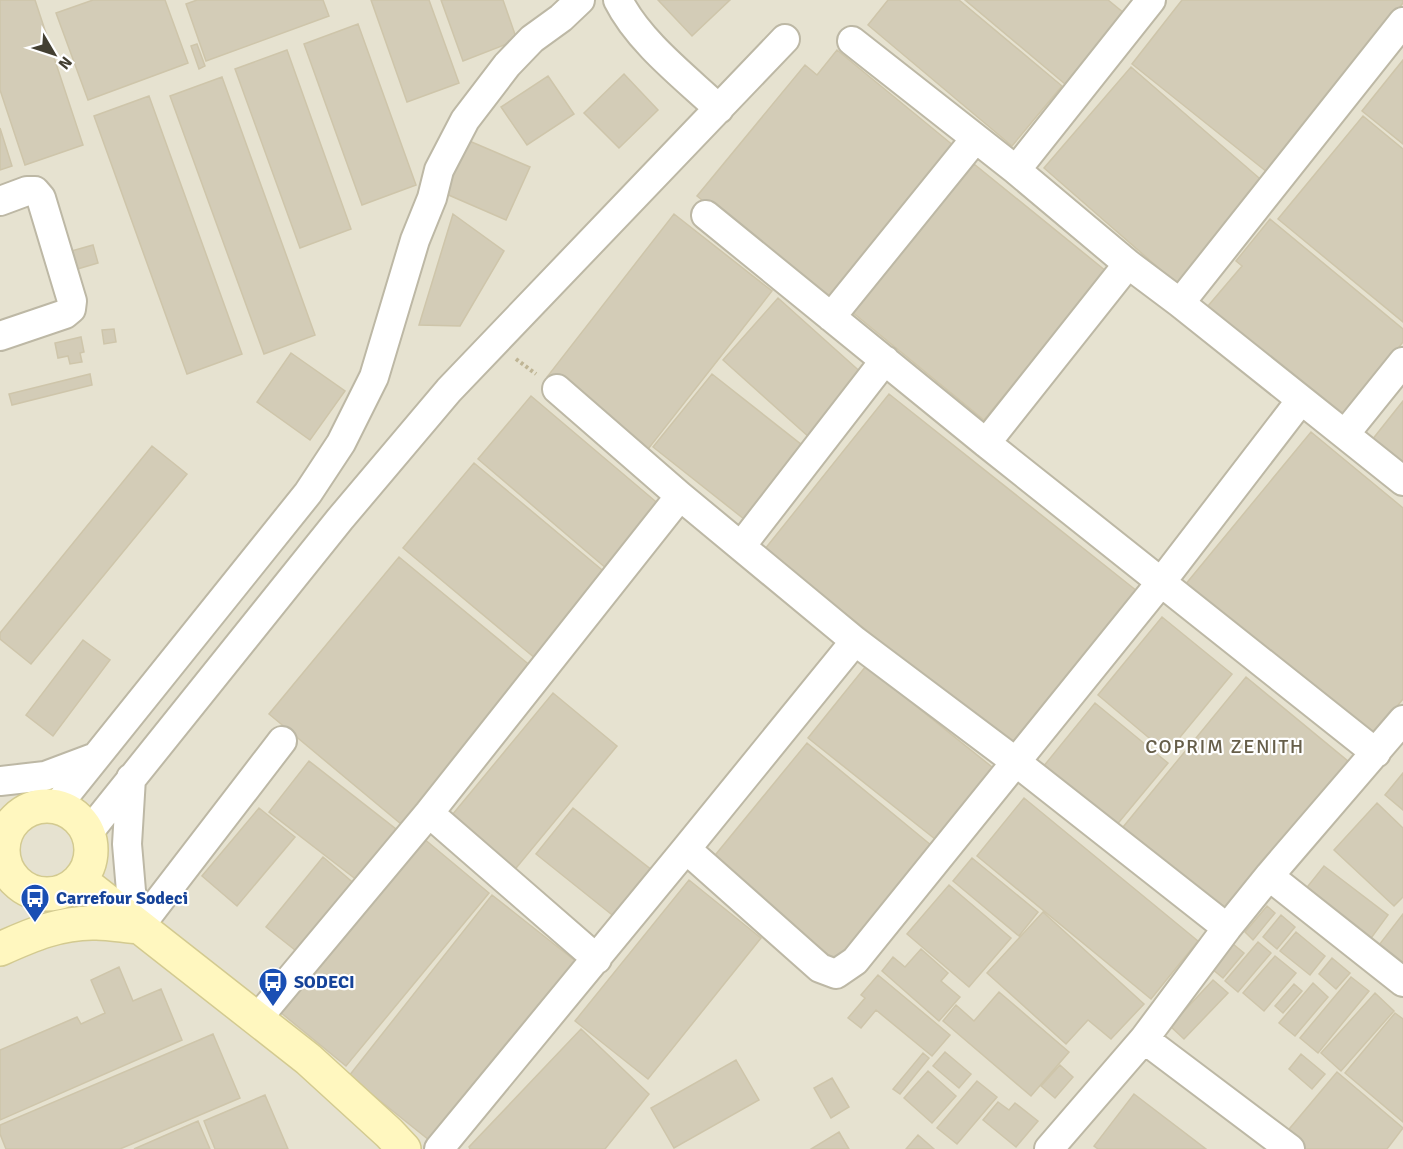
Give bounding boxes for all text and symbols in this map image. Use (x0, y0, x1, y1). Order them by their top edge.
north arrow (24, 24, 84, 84)
text: N (54, 52, 76, 73)
district label: COPRIM ZENITH (1145, 734, 1305, 759)
bus stop icon: Carrefour Sodeci (19, 882, 51, 924)
place label: Carrefour Sodeci (56, 887, 188, 909)
bus stop icon: SODECI (257, 966, 289, 1008)
place label: SODECI (294, 971, 355, 993)

